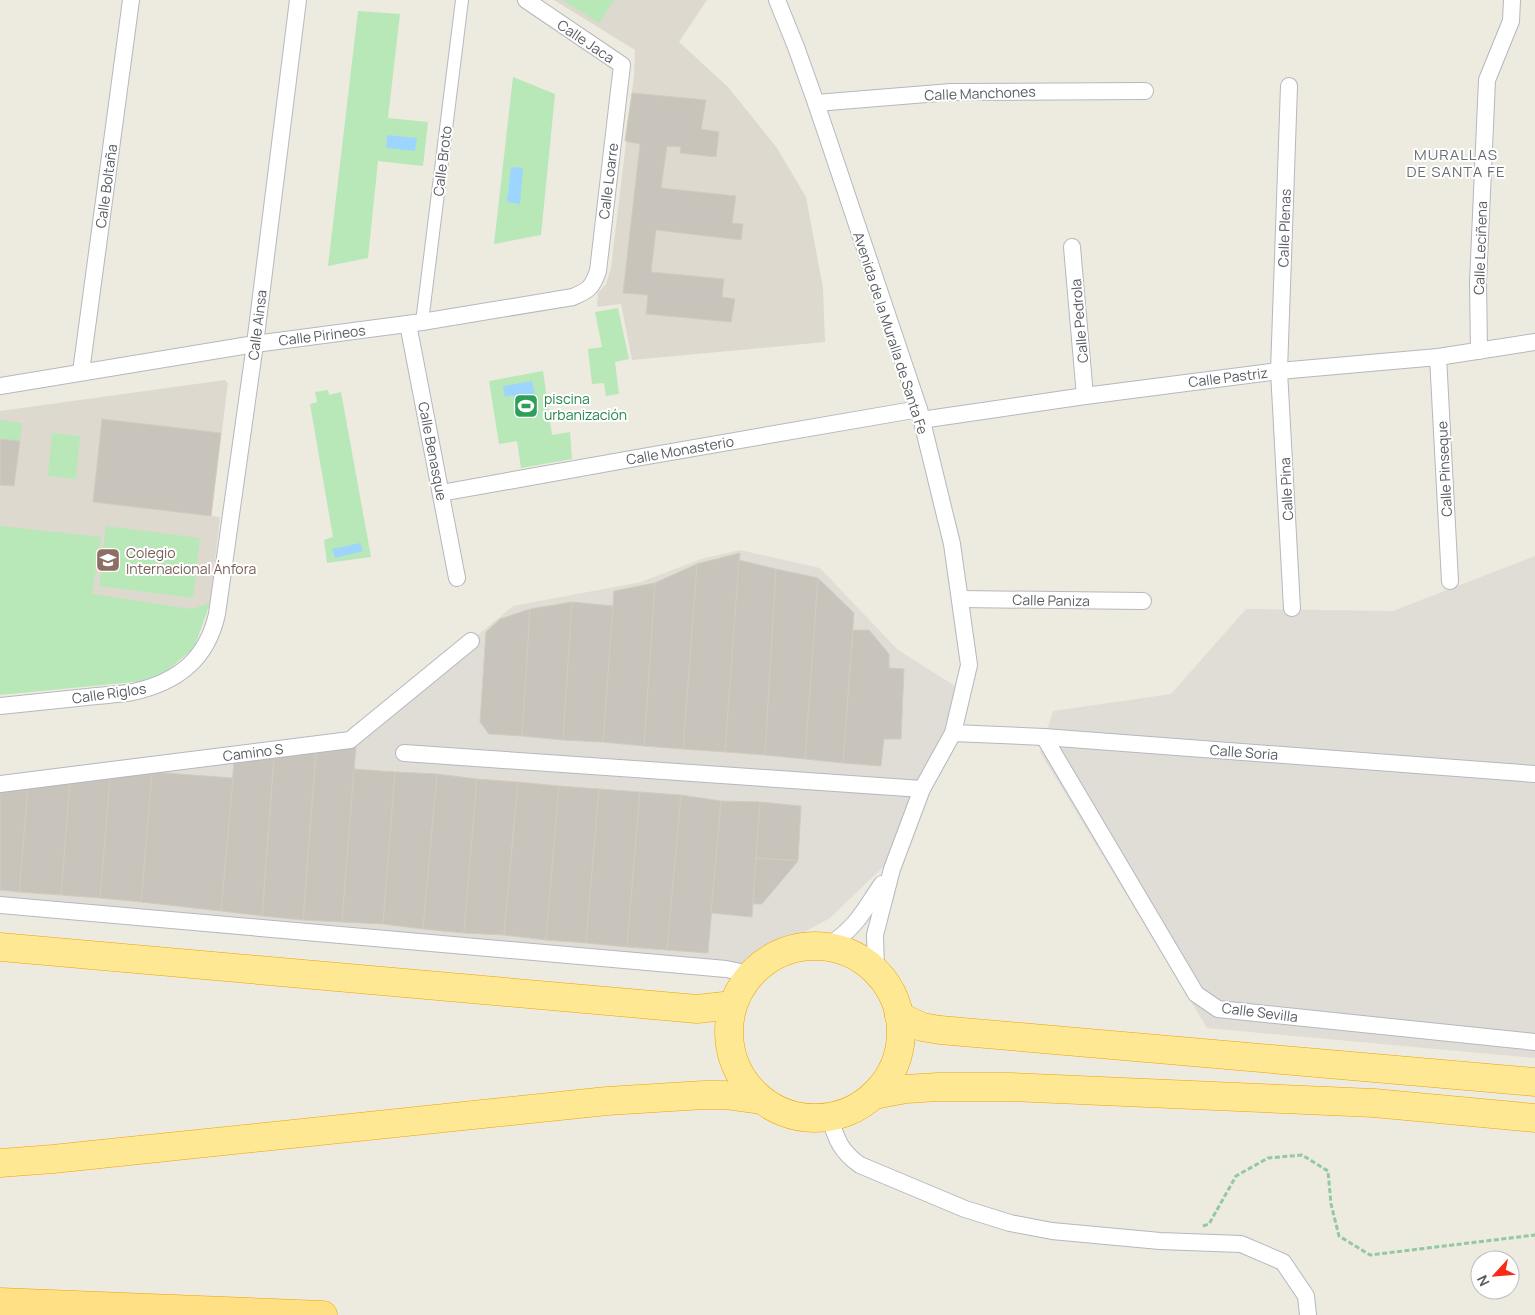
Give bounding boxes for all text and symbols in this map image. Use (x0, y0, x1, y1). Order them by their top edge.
street label: Calle Jaca (554, 15, 618, 67)
street label: Calle Manchones (924, 82, 1036, 104)
street label: Calle Broto (428, 125, 456, 197)
street label: Calle Loarre (594, 142, 622, 220)
street label: Calle Boltaña (91, 143, 121, 229)
district label: MURALLAS DE SANTA FE (1407, 144, 1505, 182)
street label: Calle Plenas (1273, 188, 1295, 268)
street label: Calle Leciñena (1469, 201, 1491, 295)
street label: Avenida de la Muralla de Santa Fe (849, 229, 933, 437)
street label: Calle Pedrola (1066, 278, 1092, 364)
street label: Calle Ainsa (243, 289, 271, 361)
street label: Calle Pirineos (277, 320, 367, 350)
street label: Calle Pastriz (1187, 363, 1269, 391)
place label: piscina urbanización (544, 389, 627, 424)
sports icon: piscina urbanización (513, 393, 539, 419)
street label: Calle Benasque (414, 400, 452, 502)
street label: Calle Pinseque (1432, 421, 1456, 517)
street label: Calle Monasterio (625, 431, 735, 469)
street label: Calle Pina (1275, 457, 1297, 521)
place label: Colegio Internacional Ánfora (126, 543, 256, 578)
school or university icon: Colegio Internacional Ánfora (95, 547, 121, 573)
street label: Calle Paniza (1012, 590, 1090, 610)
street label: Calle Riglos (71, 678, 147, 708)
street label: Camino S (222, 739, 285, 765)
street label: Calle Soria (1209, 740, 1279, 764)
street label: Calle Sevilla (1221, 998, 1299, 1026)
north arrow (1470, 1250, 1520, 1300)
text: N (1472, 1272, 1494, 1290)

